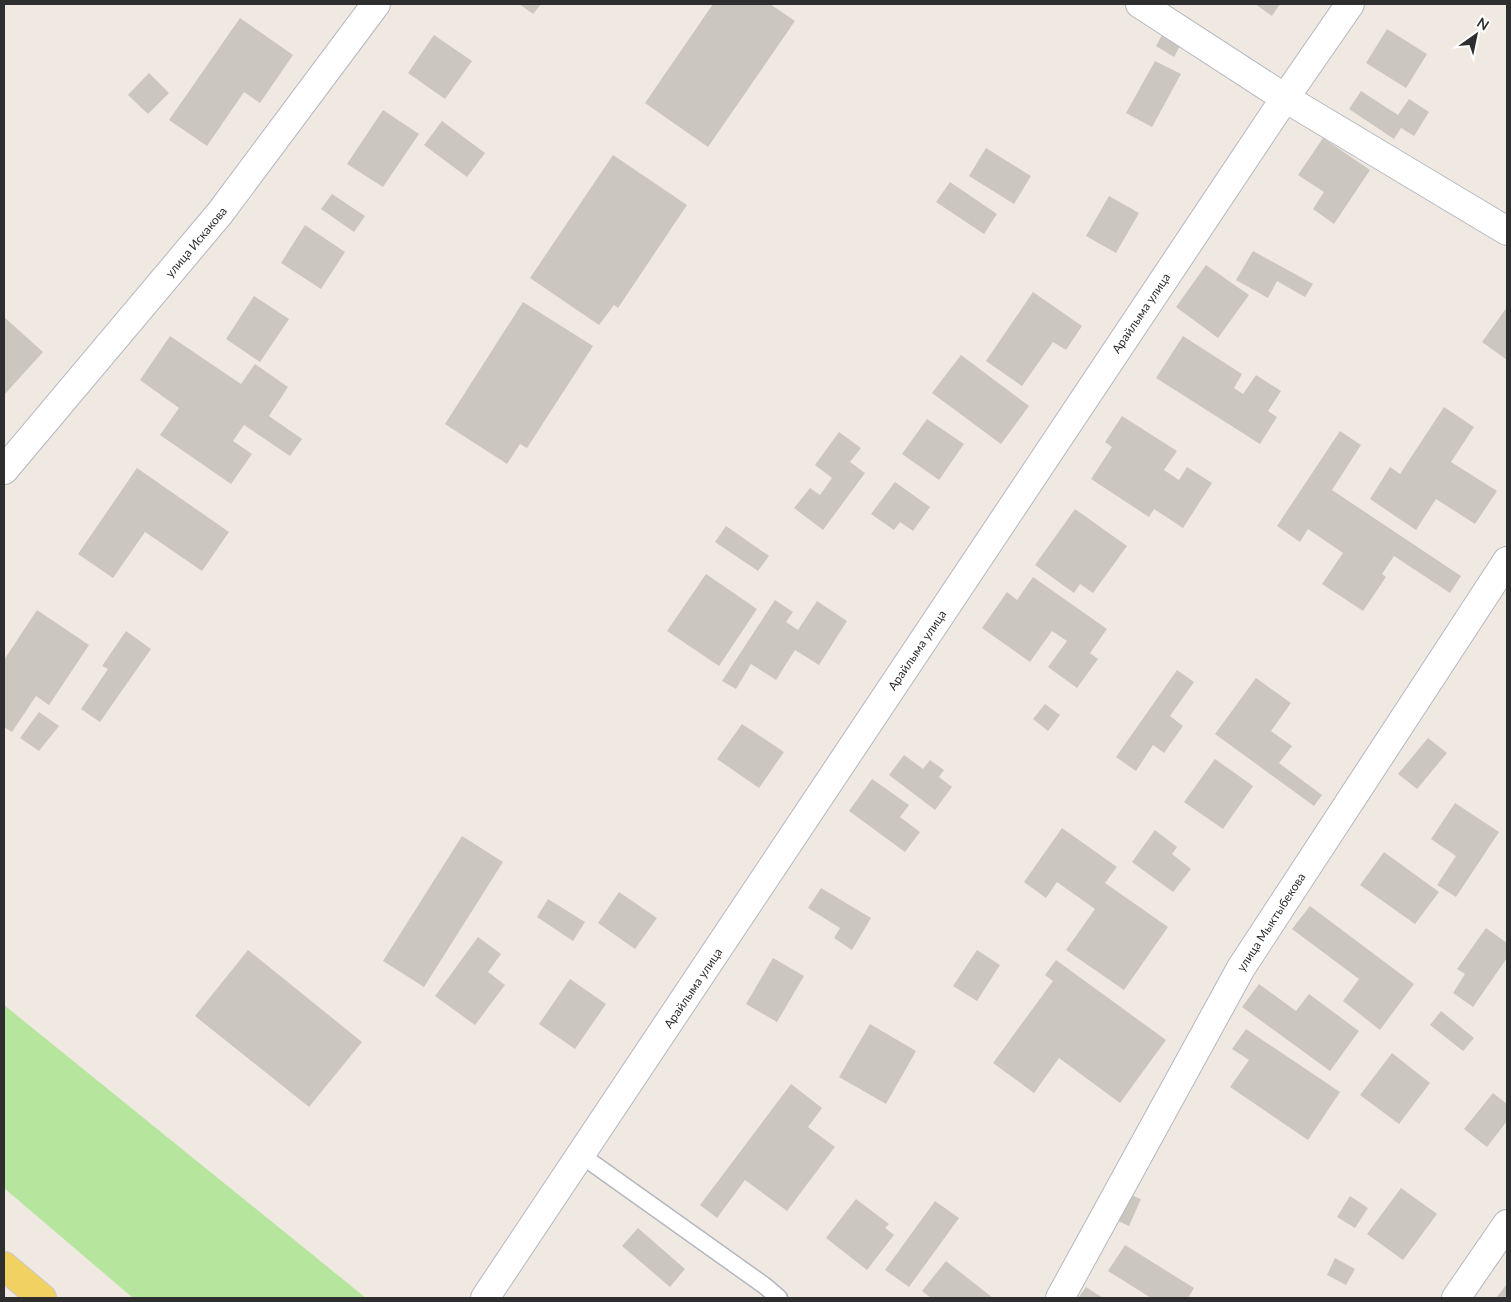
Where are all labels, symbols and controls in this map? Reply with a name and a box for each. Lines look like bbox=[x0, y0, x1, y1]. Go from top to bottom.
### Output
north arrow bbox=[1451, 10, 1501, 60]
text: N bbox=[1474, 14, 1493, 34]
street label: улица Искакова bbox=[162, 204, 230, 280]
street label: Арайлыма улица bbox=[1109, 270, 1173, 356]
street label: Арайлыма улица bbox=[885, 607, 949, 693]
street label: улица Мыктыбекова bbox=[1234, 870, 1309, 974]
street label: Арайлыма улица bbox=[661, 945, 725, 1031]

